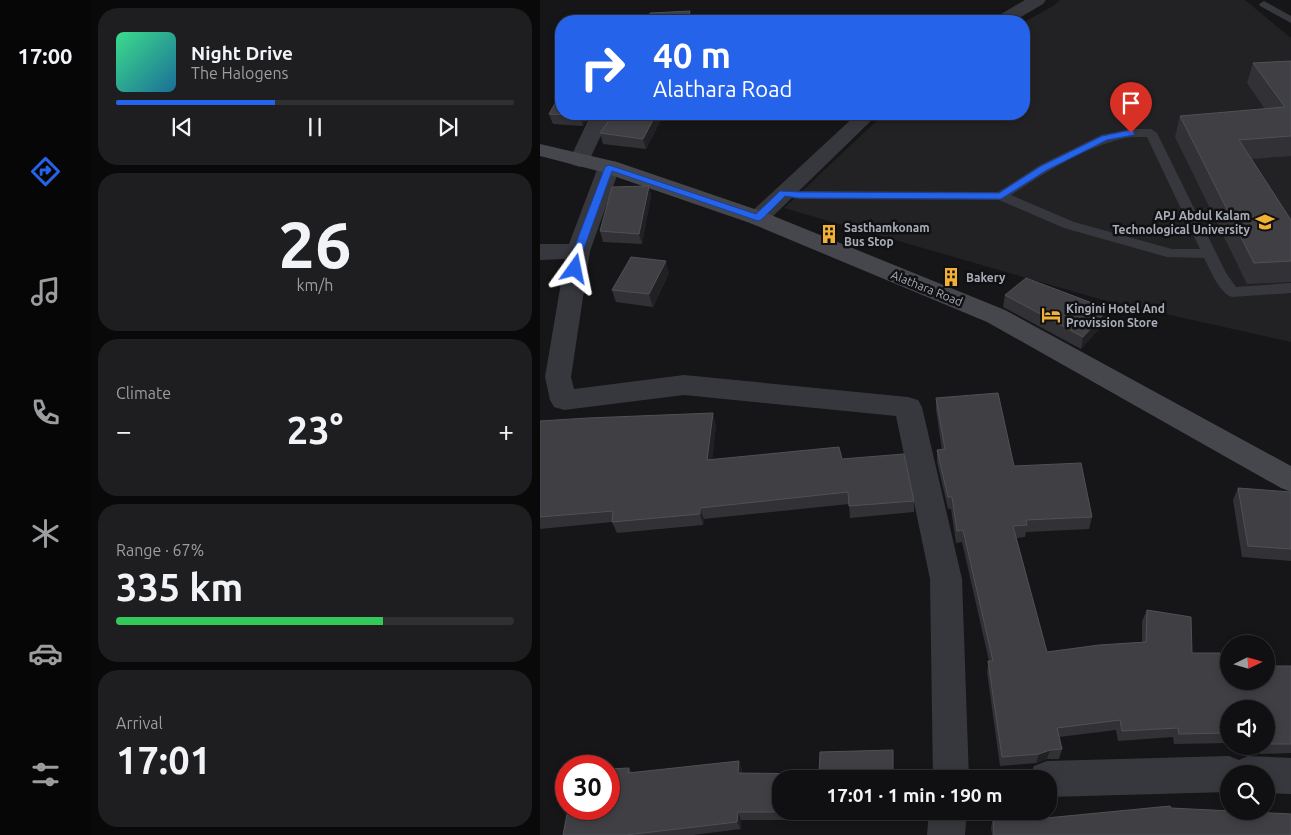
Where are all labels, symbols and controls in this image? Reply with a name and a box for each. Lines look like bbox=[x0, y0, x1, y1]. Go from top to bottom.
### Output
icon: right bbox=[570, 35, 635, 100]
text: 40 m bbox=[653, 35, 731, 75]
text: Night Drive bbox=[191, 42, 293, 64]
text: 17:00 bbox=[17, 43, 73, 68]
text: The Halogens bbox=[191, 64, 289, 82]
text: Alathara Road bbox=[653, 76, 792, 101]
pin bbox=[1110, 82, 1152, 133]
icon: arrive bbox=[1117, 89, 1145, 117]
icon: previous bbox=[168, 113, 196, 141]
icon: pause bbox=[301, 113, 329, 141]
icon: next bbox=[434, 113, 462, 141]
icon: directions bbox=[28, 154, 63, 189]
text: 26 bbox=[278, 207, 352, 280]
place label: APJ Abdul Kalam Technological University bbox=[1112, 209, 1251, 236]
school or university icon: APJ Abdul Kalam Technological University bbox=[1254, 211, 1276, 233]
place label: Sasthamkonam Bus Stop bbox=[844, 221, 930, 248]
building icon: Sasthamkonam Bus Stop bbox=[818, 223, 840, 245]
position arrow bbox=[548, 242, 600, 294]
building icon: Bakery bbox=[940, 266, 962, 288]
street label: Alathara Road bbox=[889, 268, 965, 308]
place label: Bakery bbox=[966, 271, 1006, 284]
icon: music bbox=[28, 274, 63, 309]
text: km/h bbox=[297, 276, 333, 294]
place label: Kingini Hotel And Provission Store bbox=[1066, 302, 1165, 329]
hotel icon: Kingini Hotel And Provission Store bbox=[1040, 304, 1062, 326]
text: Climate bbox=[116, 384, 171, 402]
icon: phone bbox=[28, 395, 63, 430]
text: 23° bbox=[287, 409, 343, 451]
text: − bbox=[116, 415, 132, 446]
text: + bbox=[498, 415, 514, 446]
icon: climate bbox=[28, 516, 63, 551]
text: Range · 67% bbox=[116, 541, 204, 559]
text: 335 km bbox=[116, 566, 243, 608]
north arrow bbox=[1220, 635, 1275, 690]
map controls bbox=[1220, 635, 1275, 820]
icon: car bbox=[28, 636, 63, 671]
button: sound bbox=[1220, 700, 1275, 755]
text: Arrival bbox=[116, 714, 163, 732]
text: 17:01 bbox=[116, 739, 211, 781]
speed limit sign: 30 bbox=[555, 755, 620, 820]
icon: filters bbox=[28, 757, 63, 792]
button: search bbox=[1220, 765, 1275, 820]
text: 17:01 · 1 min · 190 m bbox=[827, 784, 1002, 806]

